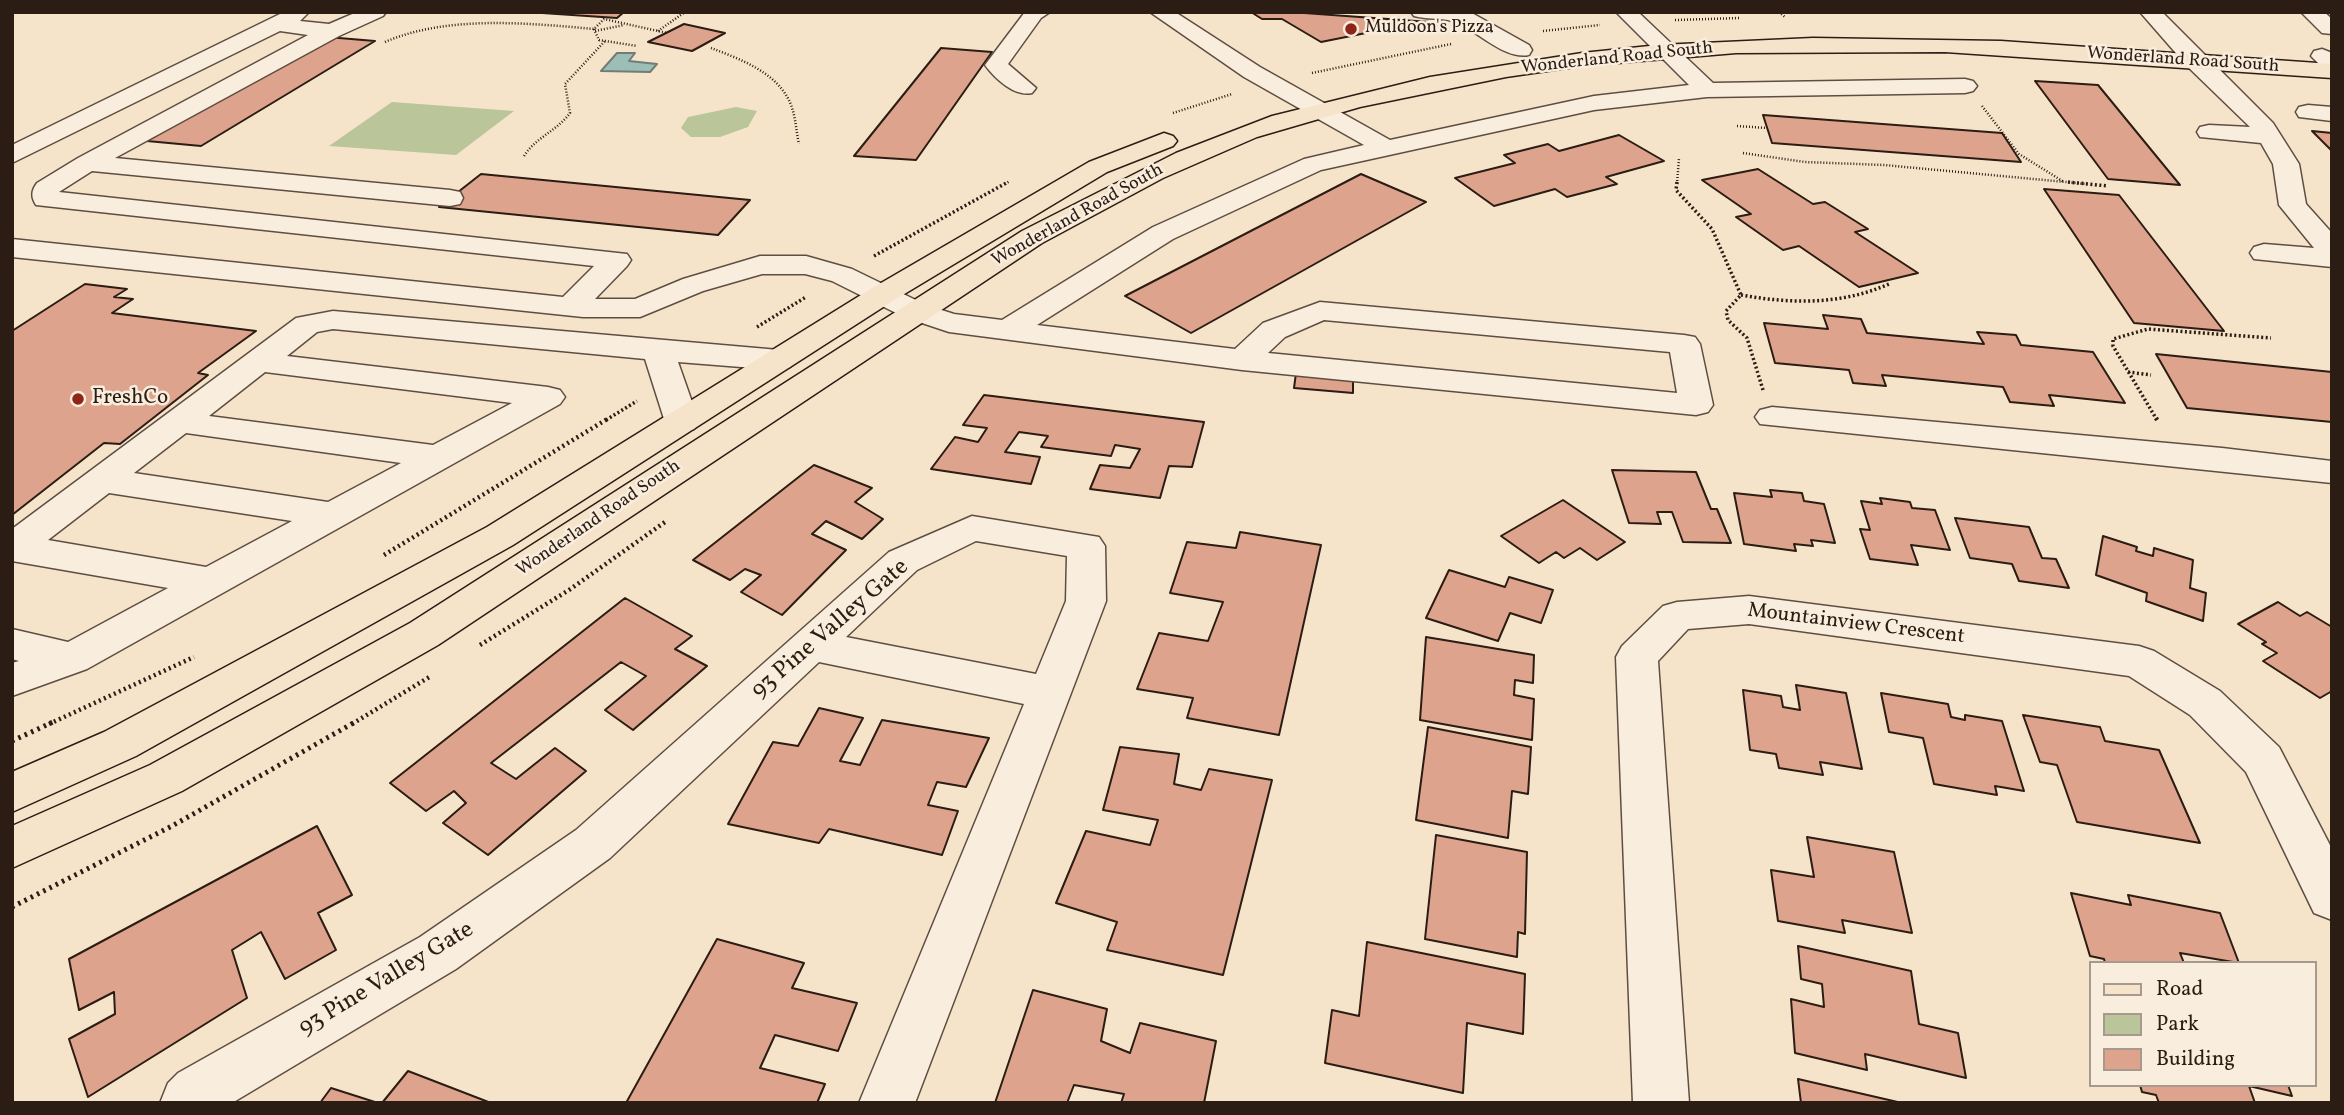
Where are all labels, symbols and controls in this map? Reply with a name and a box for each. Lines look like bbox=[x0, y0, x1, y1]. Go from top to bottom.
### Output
place label: Muldoon's Pizza bbox=[1365, 18, 1494, 40]
marker: Muldoon's Pizza bbox=[1343, 21, 1359, 37]
street label: Wonderland Road South bbox=[1520, 38, 1714, 80]
street label: Wonderland Road South bbox=[2086, 43, 2280, 79]
street label: Wonderland Road South bbox=[988, 160, 1168, 272]
place label: FreshCo bbox=[92, 386, 168, 412]
marker: FreshCo bbox=[70, 391, 86, 407]
street label: Wonderland Road South bbox=[513, 456, 685, 582]
street label: 93 Pine Valley Gate bbox=[746, 554, 916, 706]
street label: Mountainview Crescent bbox=[1746, 599, 1966, 651]
street label: 93 Pine Valley Gate bbox=[294, 916, 480, 1044]
legend bbox=[2088, 961, 2316, 1087]
text: Road bbox=[2156, 975, 2203, 1004]
text: Park bbox=[2156, 1010, 2199, 1039]
text: Building bbox=[2156, 1045, 2235, 1074]

